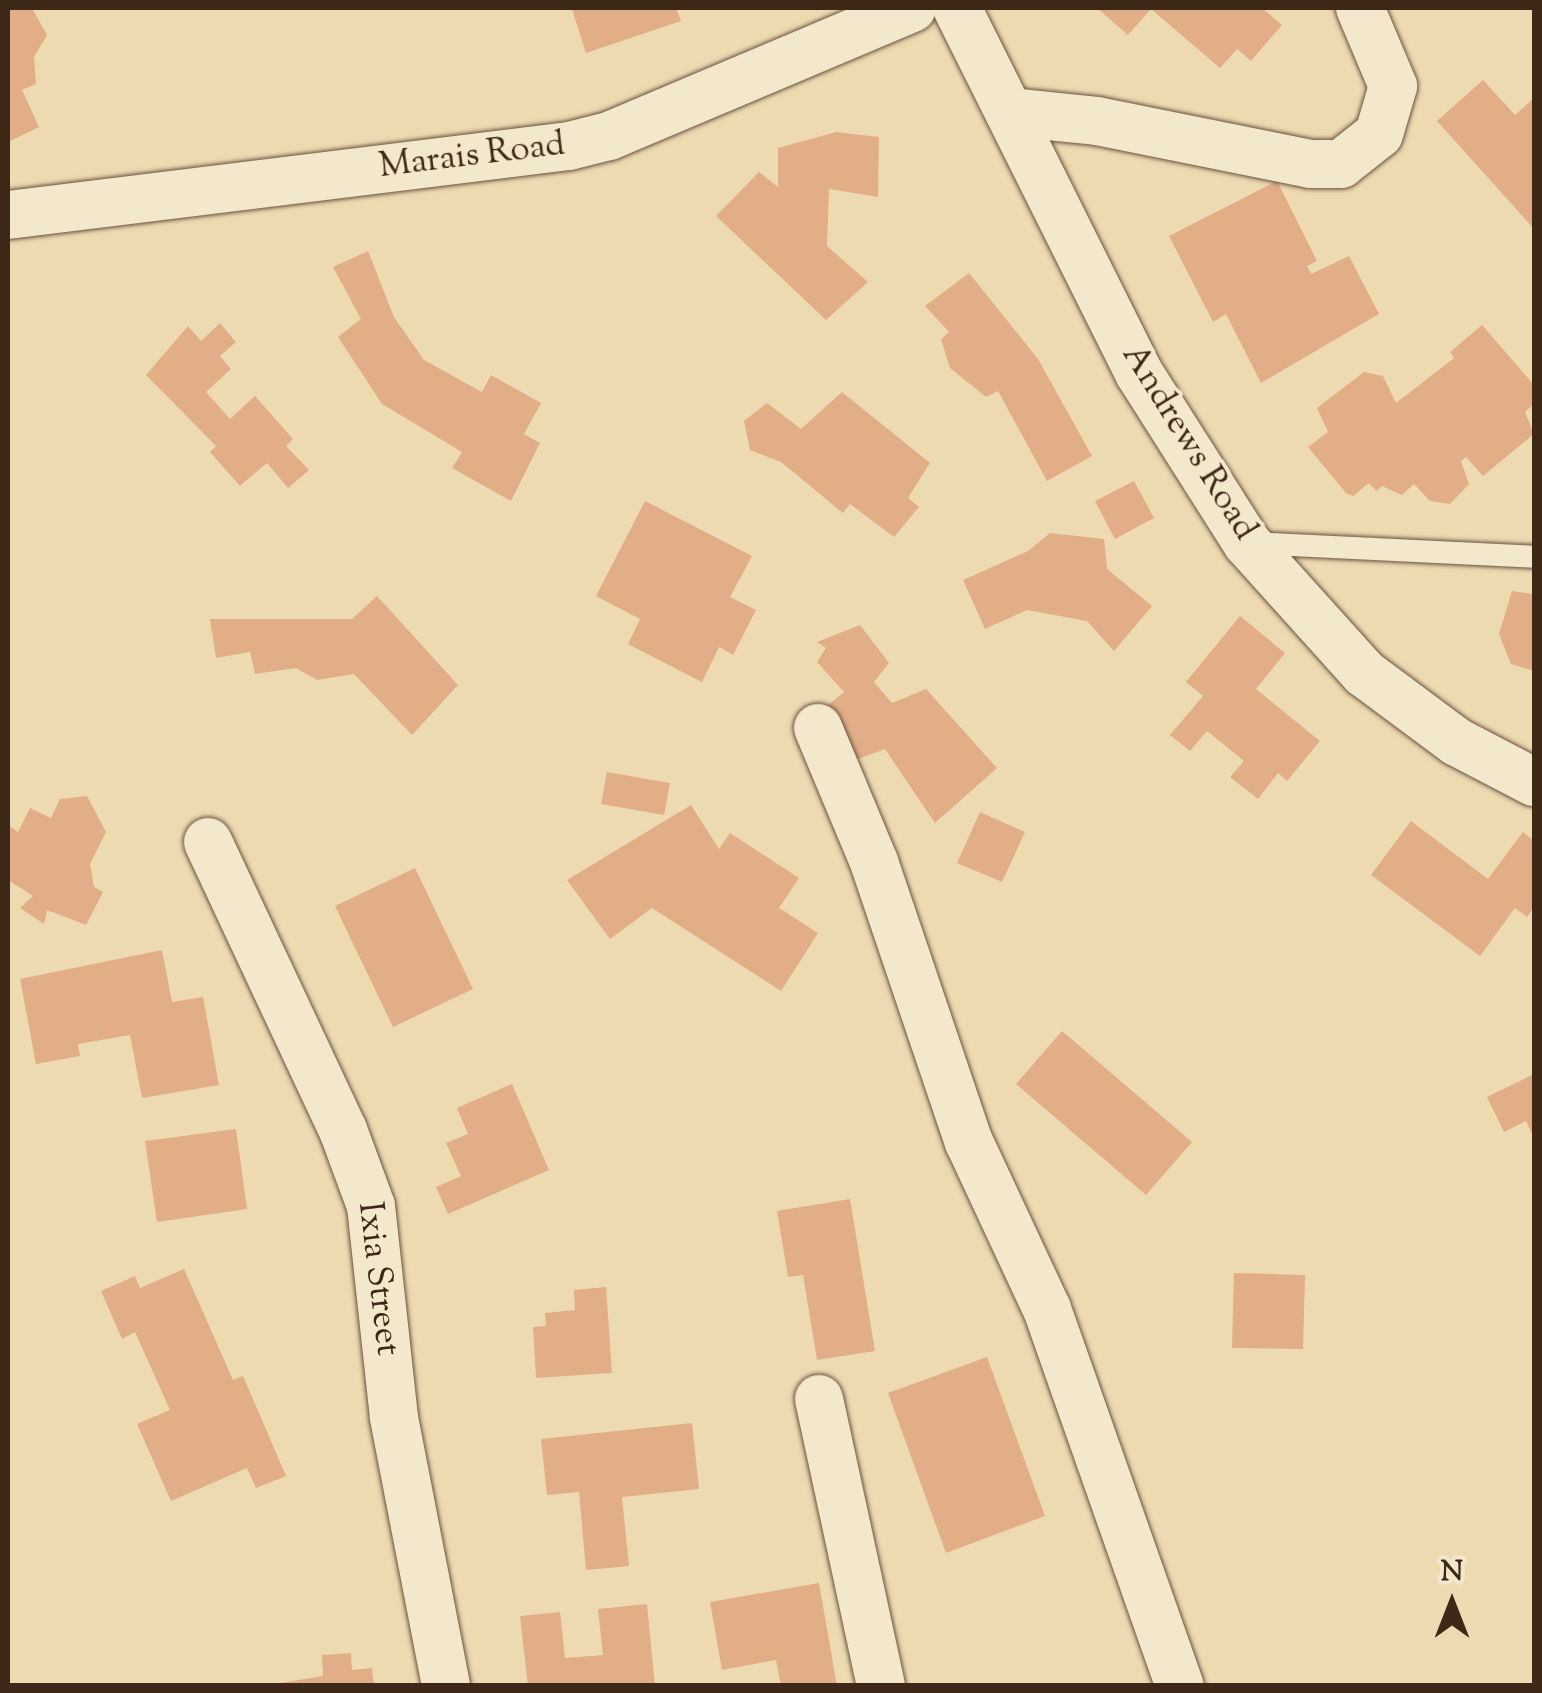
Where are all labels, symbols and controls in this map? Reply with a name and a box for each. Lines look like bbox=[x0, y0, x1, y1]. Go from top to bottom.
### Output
street label: Marais Road bbox=[377, 125, 567, 189]
street label: Andrews Road bbox=[1111, 337, 1265, 549]
street label: Ixia Street bbox=[347, 1200, 407, 1358]
north arrow bbox=[1402, 1553, 1502, 1653]
text: N bbox=[1441, 1553, 1463, 1593]

